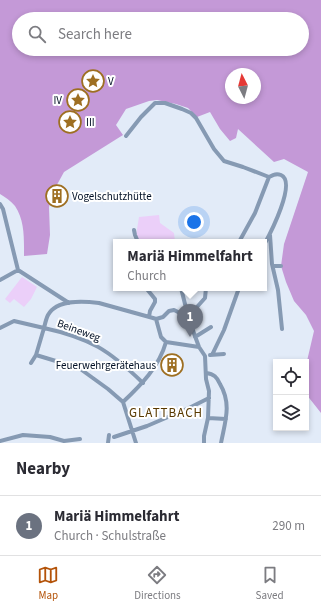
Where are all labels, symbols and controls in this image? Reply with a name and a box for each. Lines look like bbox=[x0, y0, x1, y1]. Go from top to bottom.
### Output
search box bbox=[12, 12, 309, 56]
icon: search bbox=[26, 23, 48, 45]
text: Search here bbox=[58, 24, 132, 45]
place icon: V bbox=[80, 68, 106, 94]
north arrow bbox=[225, 68, 261, 104]
place label: V bbox=[108, 74, 114, 89]
place icon: IV bbox=[65, 87, 91, 113]
place label: IV bbox=[53, 93, 62, 108]
place icon: III bbox=[57, 109, 83, 135]
place label: III bbox=[86, 115, 95, 130]
building icon: Vogelschutzhütte bbox=[44, 183, 70, 209]
place label: Vogelschutzhütte bbox=[72, 189, 152, 204]
your location bbox=[184, 212, 204, 232]
popup bbox=[113, 239, 267, 291]
text: Mariä Himmelfahrt bbox=[127, 246, 253, 267]
text: Church bbox=[127, 267, 166, 285]
pin: 1 bbox=[177, 304, 203, 337]
street label: Beineweg bbox=[55, 316, 103, 345]
building icon: Feuerwehrgerätehaus bbox=[159, 352, 185, 378]
place label: Feuerwehrgerätehaus bbox=[56, 358, 156, 373]
map controls bbox=[273, 359, 309, 431]
button: locate bbox=[273, 359, 309, 395]
button: layers bbox=[273, 395, 309, 431]
district label: GLATTBACH bbox=[129, 404, 203, 422]
text: Nearby bbox=[16, 457, 70, 481]
text: Mariä Himmelfahrt bbox=[54, 506, 179, 527]
text: 1 bbox=[26, 517, 32, 535]
text: 290 m bbox=[272, 517, 305, 535]
text: Church · Schulstraße bbox=[54, 527, 166, 545]
tab: Map bbox=[37, 564, 59, 603]
tab: Directions bbox=[134, 564, 181, 603]
tab: Saved bbox=[256, 564, 284, 603]

